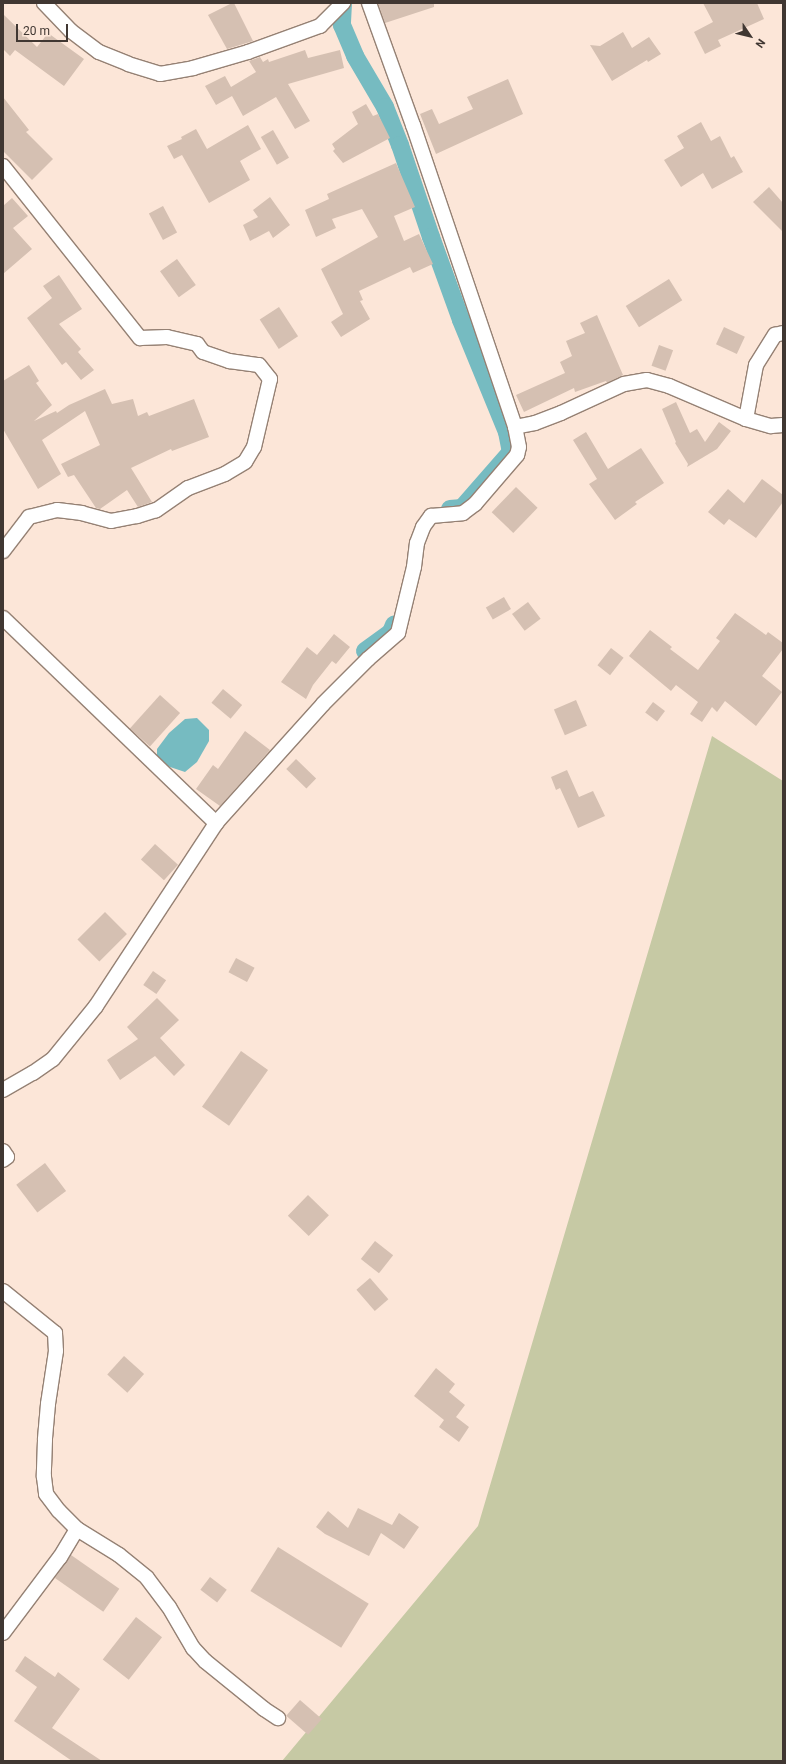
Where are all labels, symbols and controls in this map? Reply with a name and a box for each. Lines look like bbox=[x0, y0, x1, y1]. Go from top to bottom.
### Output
scale bar bbox=[18, 16, 70, 42]
north arrow bbox=[730, 16, 770, 56]
text: 20 m bbox=[23, 24, 50, 38]
text: N bbox=[753, 36, 768, 50]

